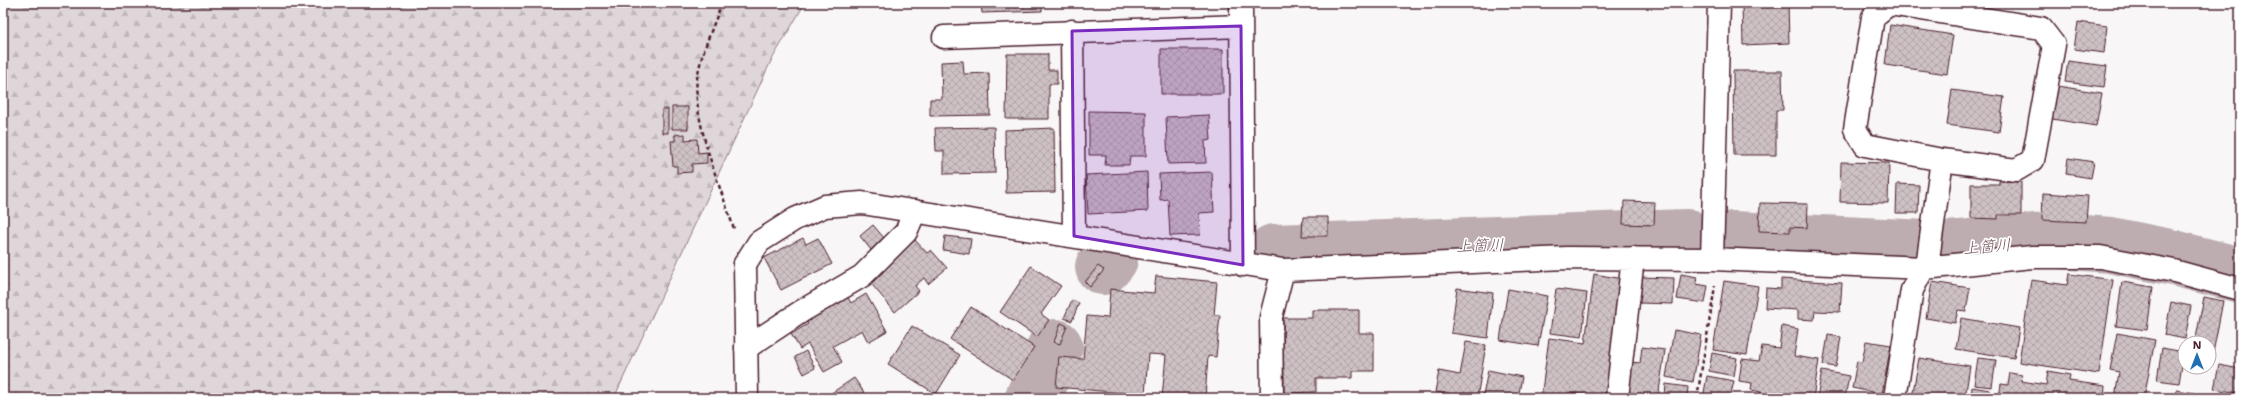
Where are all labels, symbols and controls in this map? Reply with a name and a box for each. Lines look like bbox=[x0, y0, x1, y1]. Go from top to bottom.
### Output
water label: 上箇川 bbox=[1456, 234, 1504, 257]
water label: 上箇川 bbox=[1962, 234, 2012, 259]
north arrow bbox=[2177, 335, 2217, 375]
text: N bbox=[2193, 338, 2202, 353]

